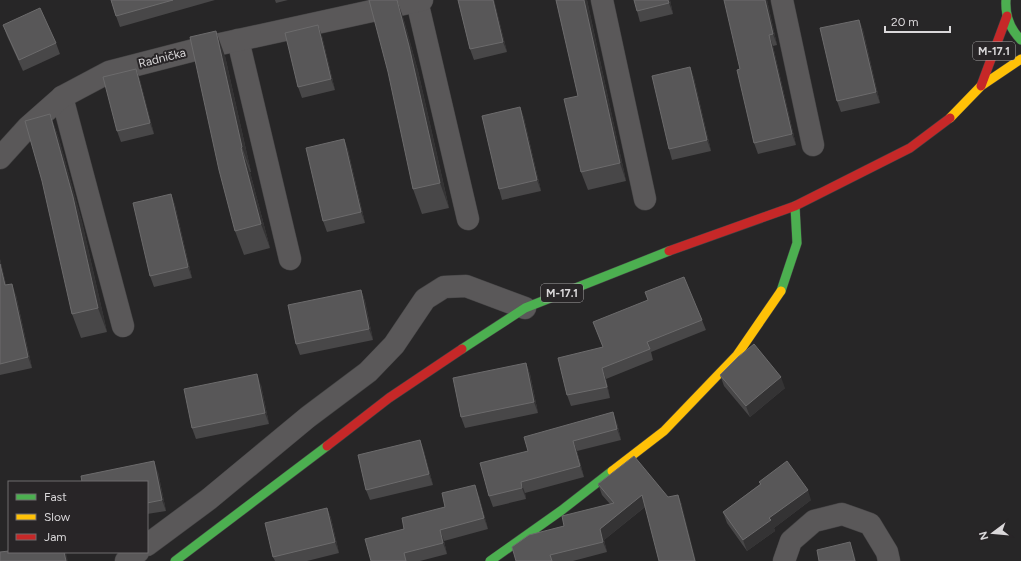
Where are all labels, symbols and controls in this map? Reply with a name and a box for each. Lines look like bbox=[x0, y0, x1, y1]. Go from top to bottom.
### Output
scale bar bbox=[885, 8, 950, 34]
text: 20 m bbox=[891, 15, 919, 29]
road number: M-17.1 bbox=[973, 42, 1015, 60]
street label: Radnička bbox=[137, 45, 187, 71]
road number: M-17.1 bbox=[541, 284, 583, 302]
legend bbox=[8, 481, 148, 553]
text: Fast bbox=[44, 490, 67, 504]
text: Slow bbox=[44, 510, 71, 524]
north arrow bbox=[973, 513, 1013, 553]
text: Jam bbox=[44, 530, 67, 544]
text: N bbox=[976, 530, 991, 542]

